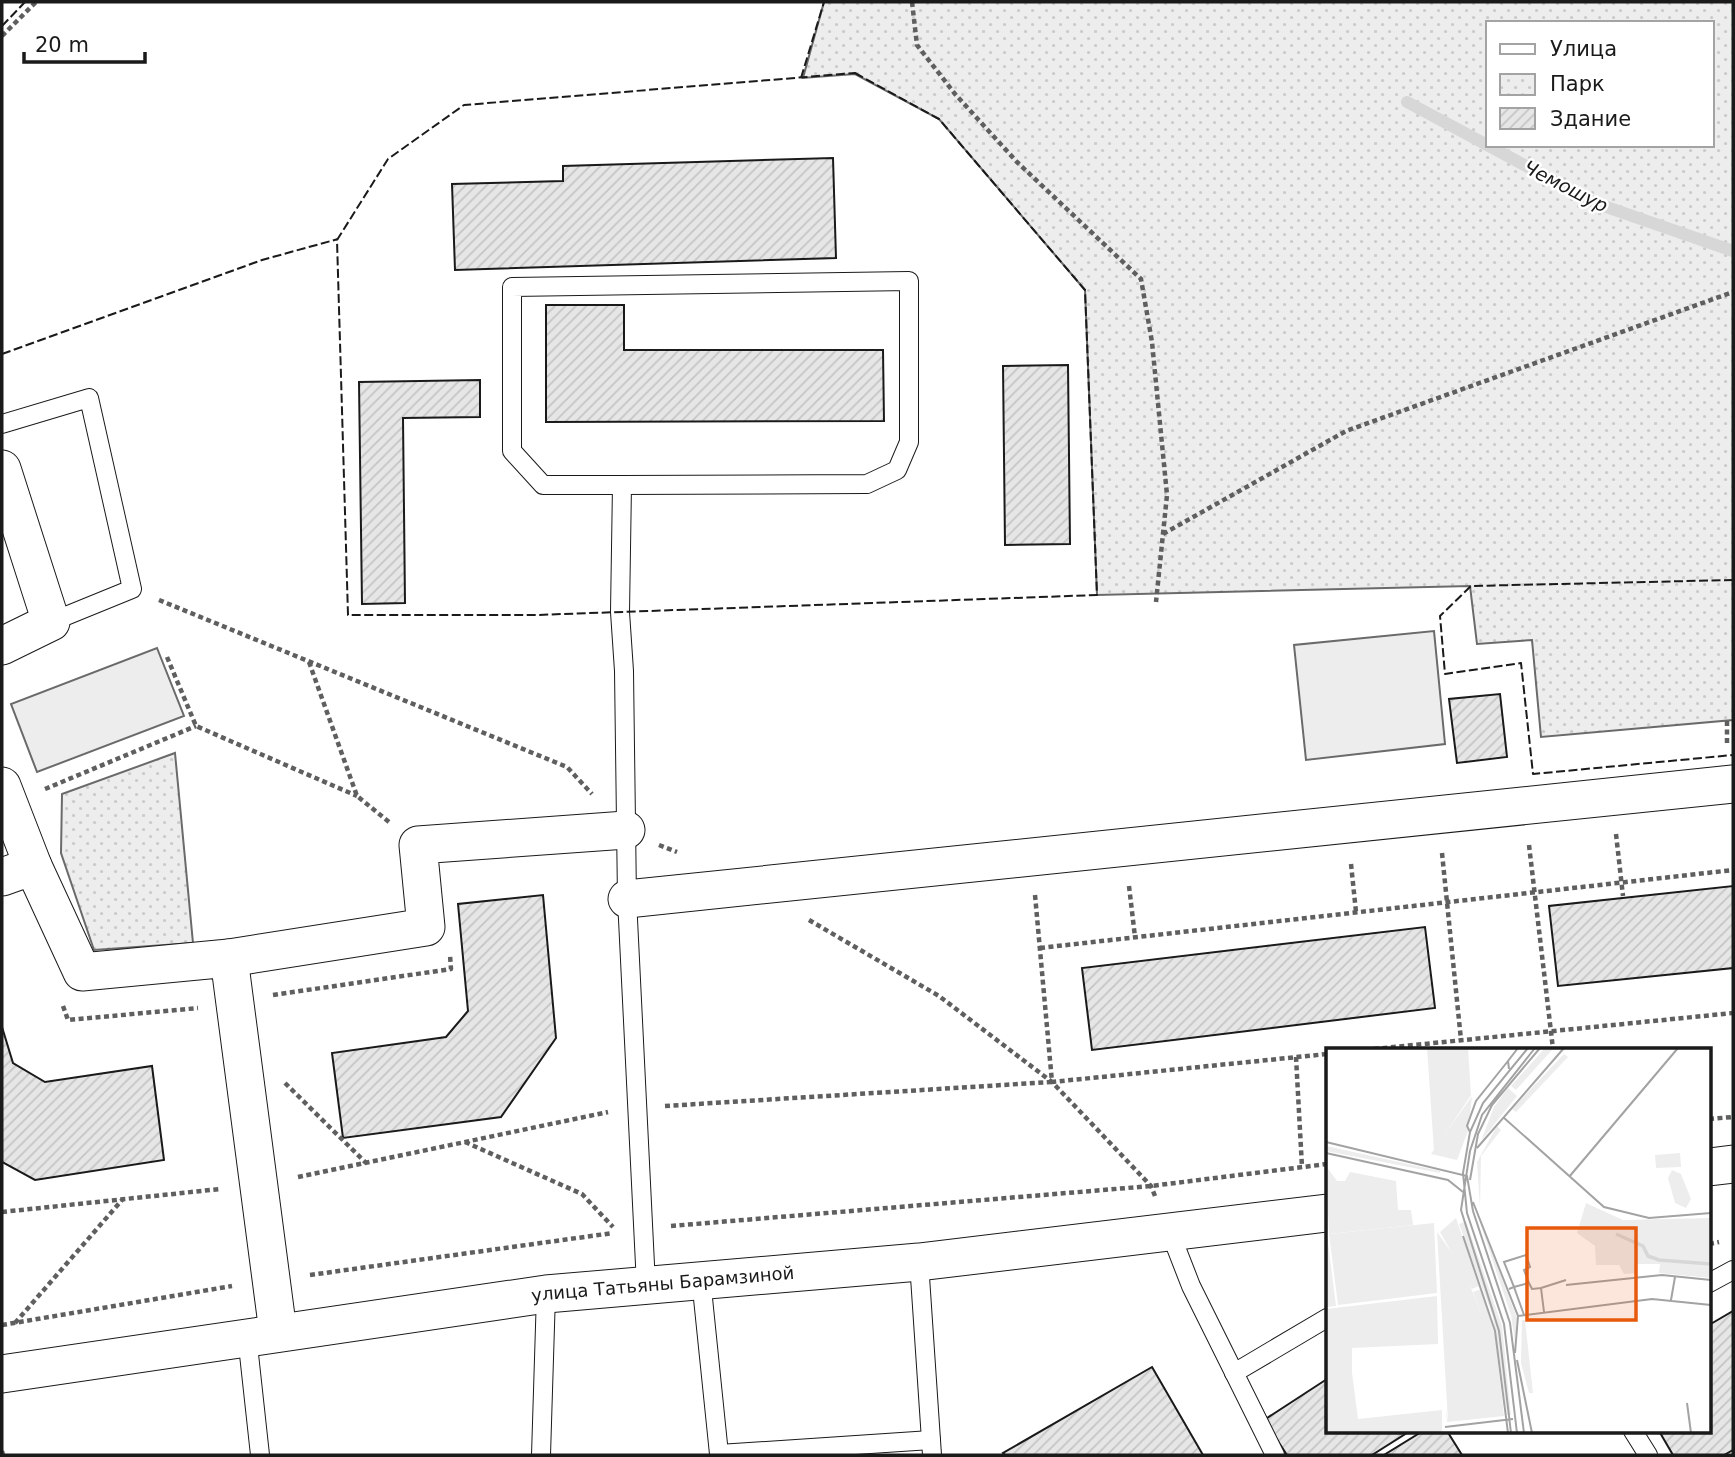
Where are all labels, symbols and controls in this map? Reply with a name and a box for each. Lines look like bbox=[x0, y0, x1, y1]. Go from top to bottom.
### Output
scale bar bbox=[24, 21, 145, 65]
legend bbox=[1486, 21, 1714, 147]
text: 20 m bbox=[35, 33, 89, 57]
text: Улица bbox=[1550, 37, 1617, 61]
text: Парк bbox=[1550, 72, 1605, 96]
text: Здание bbox=[1550, 107, 1631, 131]
water label: Чемошур bbox=[1520, 155, 1612, 217]
inset map bbox=[1326, 1048, 1710, 1432]
street label: улица Татьяны Барамзиной bbox=[530, 1262, 795, 1306]

